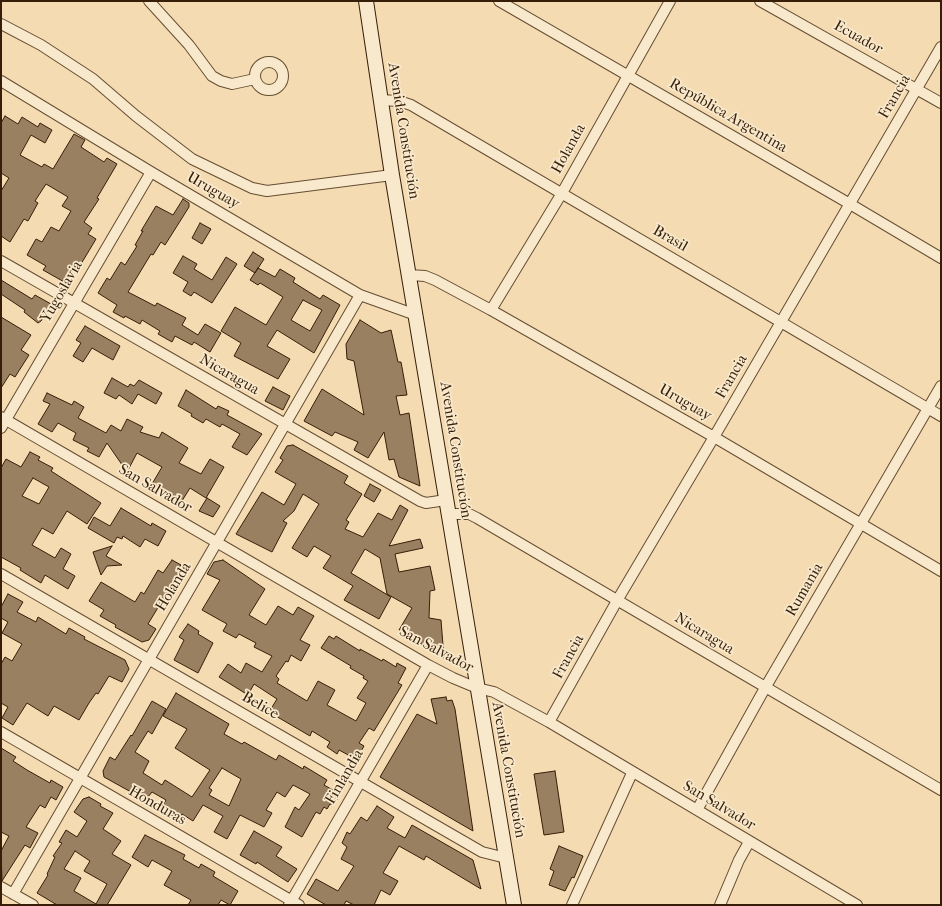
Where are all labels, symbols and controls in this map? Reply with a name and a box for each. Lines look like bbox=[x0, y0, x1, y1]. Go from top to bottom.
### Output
street label: Ecuador bbox=[830, 17, 886, 59]
street label: Avenida Constitución bbox=[383, 62, 423, 200]
street label: Francia bbox=[875, 72, 915, 122]
street label: República Argentina bbox=[666, 75, 790, 157]
street label: Holanda bbox=[548, 121, 590, 177]
street label: Uruguay bbox=[183, 169, 243, 213]
street label: Brasil bbox=[649, 222, 691, 256]
street label: Yugoslavia bbox=[37, 258, 87, 326]
street label: Nicaragua bbox=[196, 351, 262, 399]
street label: Francia bbox=[712, 352, 752, 402]
street label: Avenida Constitución bbox=[435, 381, 475, 519]
street label: Uruguay bbox=[655, 381, 715, 425]
street label: San Salvador bbox=[115, 461, 195, 517]
street label: Holanda bbox=[152, 559, 196, 615]
street label: Rumania bbox=[783, 560, 827, 620]
street label: Nicaragua bbox=[671, 609, 737, 659]
street label: San Salvador bbox=[396, 623, 476, 677]
street label: Francia bbox=[549, 632, 589, 682]
street label: Belice bbox=[238, 688, 282, 724]
street label: Avenida Constitución bbox=[487, 701, 529, 839]
street label: Finlandia bbox=[322, 746, 368, 808]
street label: San Salvador bbox=[679, 777, 759, 835]
street label: Honduras bbox=[125, 782, 189, 830]

